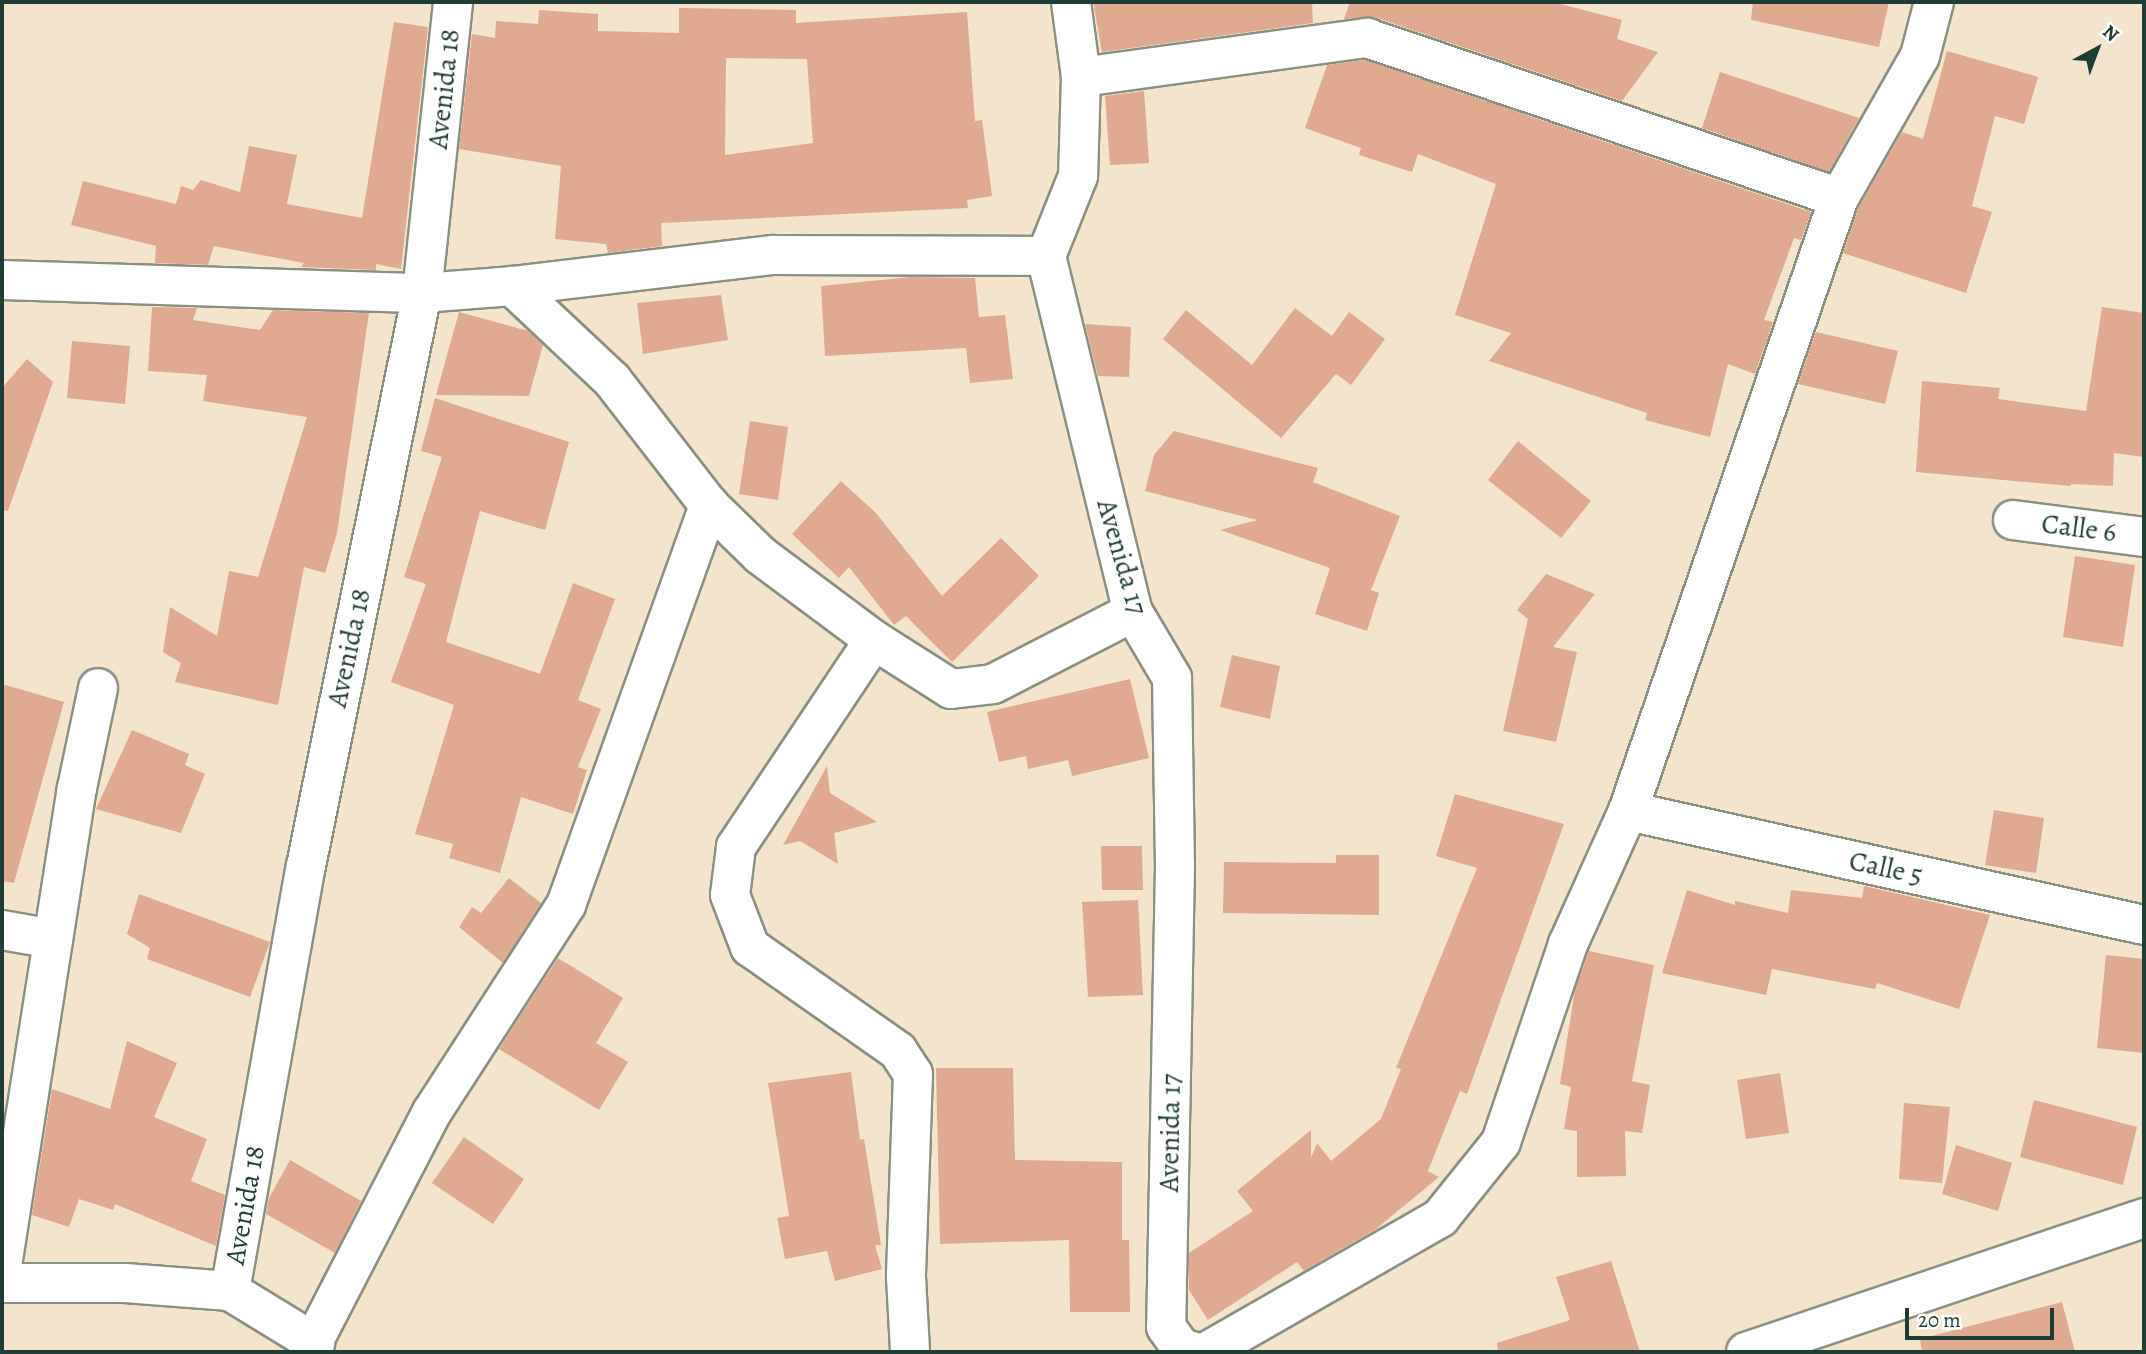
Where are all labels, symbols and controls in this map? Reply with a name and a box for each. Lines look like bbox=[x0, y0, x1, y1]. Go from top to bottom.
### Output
north arrow bbox=[2062, 14, 2132, 84]
text: N bbox=[2097, 19, 2125, 48]
street label: Avenida 18 bbox=[421, 27, 467, 151]
street label: Avenida 17 bbox=[1090, 495, 1154, 619]
street label: Calle 6 bbox=[2040, 507, 2118, 549]
street label: Avenida 18 bbox=[320, 586, 378, 710]
street label: Calle 5 bbox=[1846, 844, 1926, 892]
street label: Avenida 17 bbox=[1152, 1073, 1188, 1193]
street label: Avenida 18 bbox=[218, 1143, 272, 1267]
scale bar bbox=[1908, 1294, 2057, 1338]
text: 20 m bbox=[1918, 1306, 1961, 1334]

